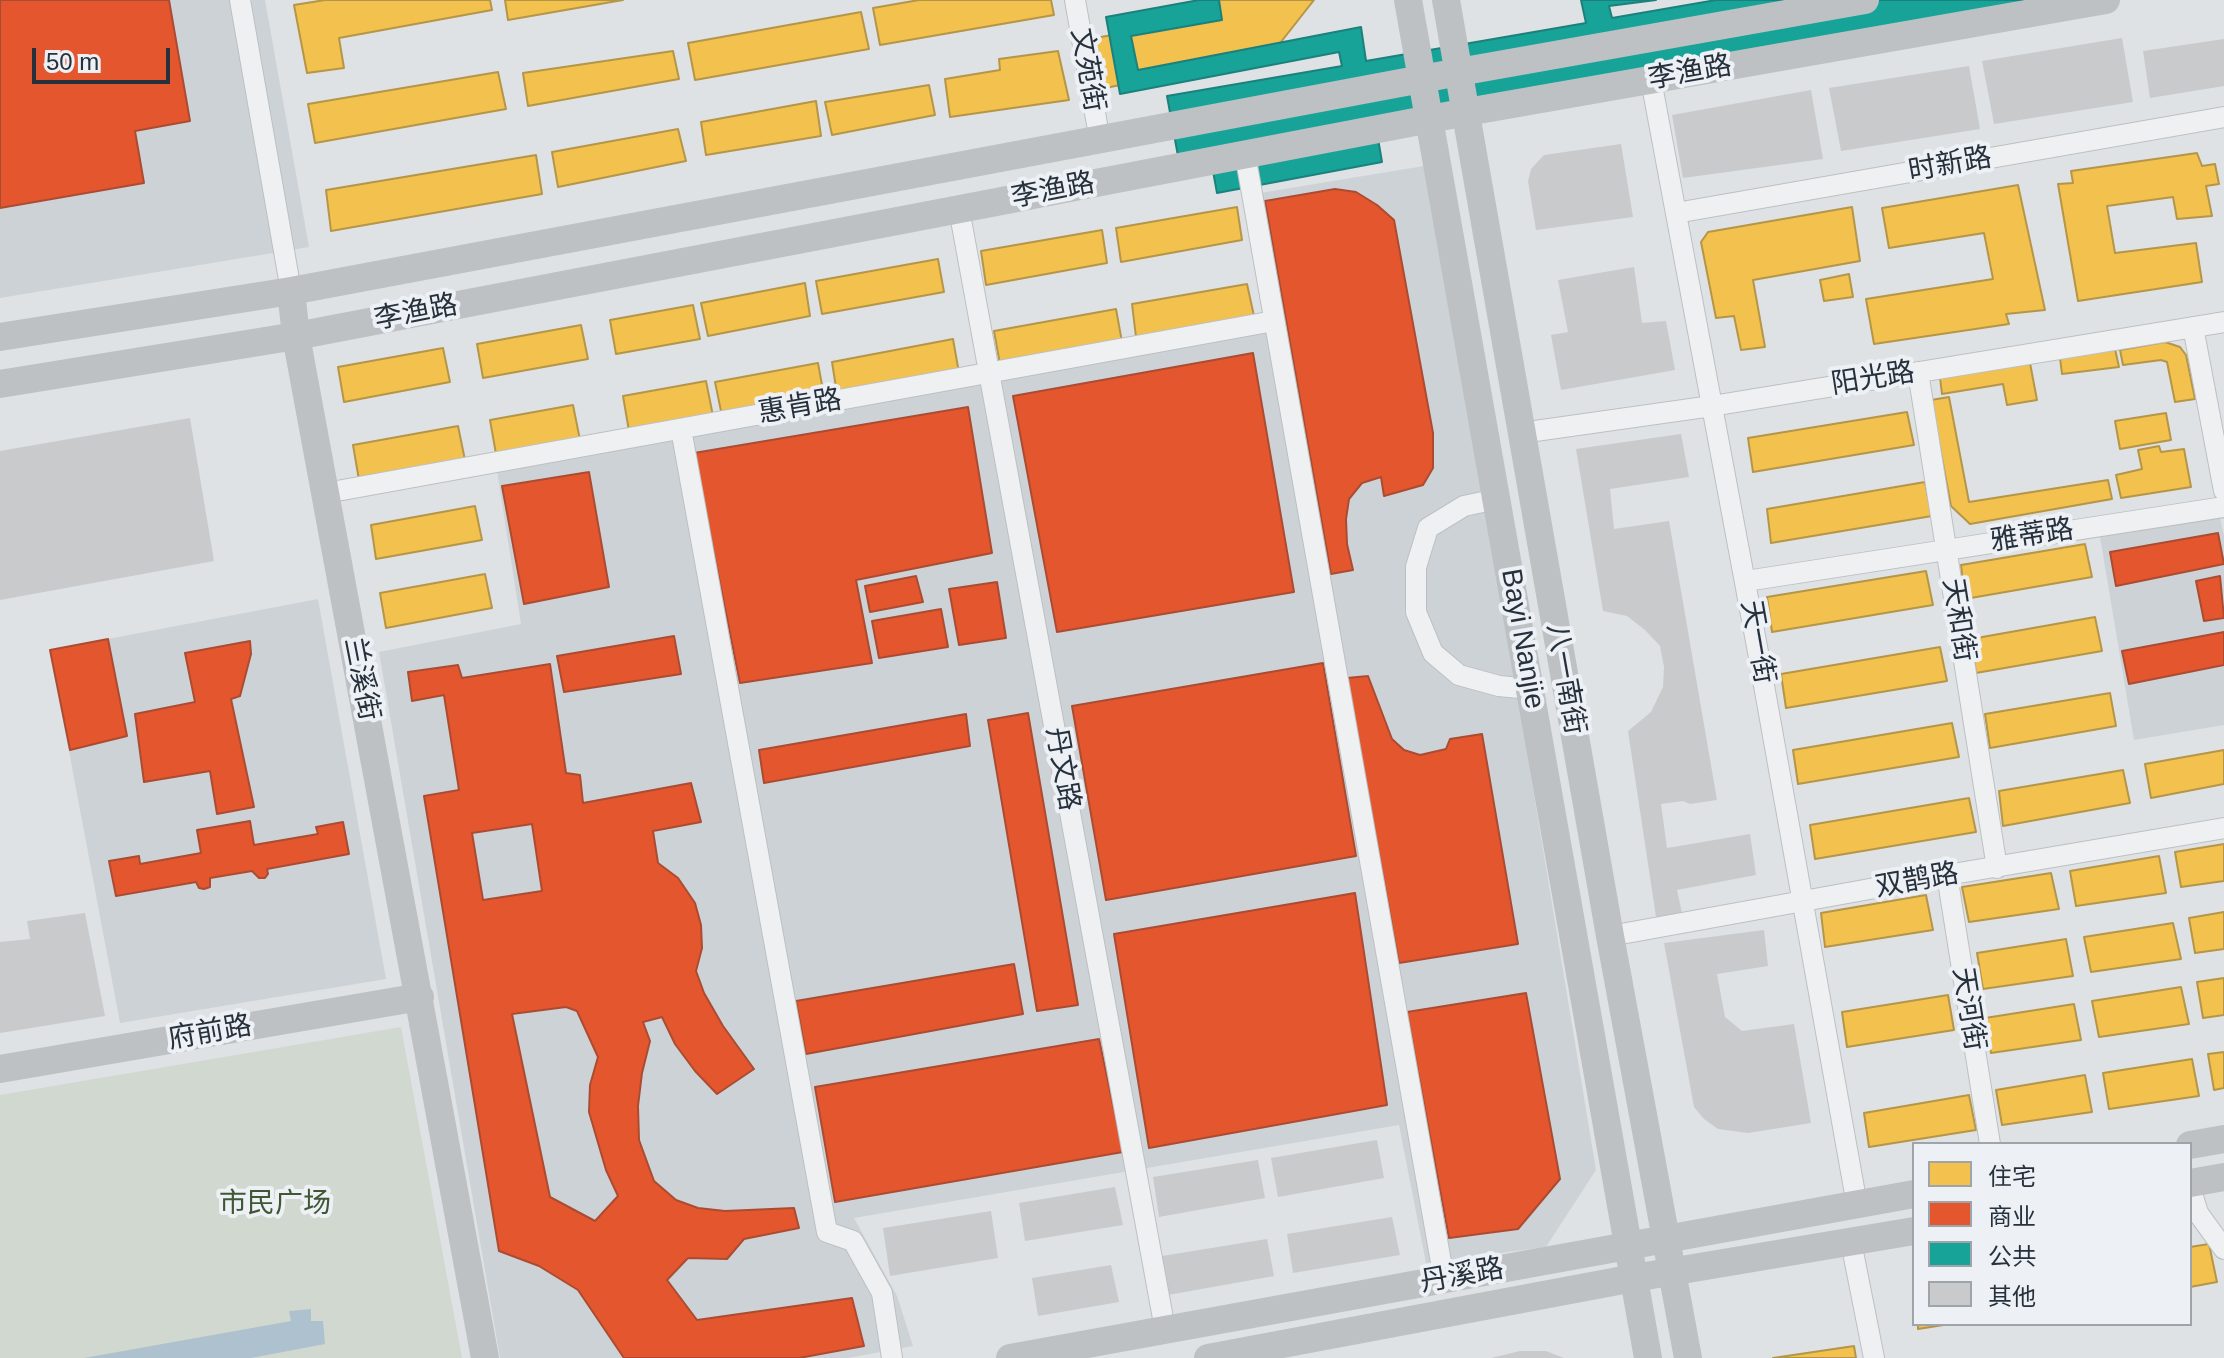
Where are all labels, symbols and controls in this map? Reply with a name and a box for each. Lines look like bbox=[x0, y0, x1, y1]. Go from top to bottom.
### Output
street label: 文苑街 bbox=[1063, 26, 1111, 114]
scale bar bbox=[36, 32, 174, 82]
text: 50 m bbox=[46, 48, 99, 75]
street label: 李渔路 bbox=[1646, 49, 1734, 97]
street label: 时新路 bbox=[1906, 141, 1994, 189]
street label: 李渔路 bbox=[1009, 166, 1097, 216]
street label: 李渔路 bbox=[372, 288, 460, 338]
street label: 阳光路 bbox=[1829, 356, 1917, 402]
street label: 惠肯路 bbox=[756, 383, 844, 431]
street label: 雅蒂路 bbox=[1988, 513, 2076, 559]
street label: Bayi Nanjie bbox=[1493, 566, 1551, 712]
street label: 天和街 bbox=[1935, 576, 1981, 664]
street label: 天一街 bbox=[1733, 598, 1781, 686]
street label: 八一南街 bbox=[1539, 621, 1591, 737]
street label: 兰溪街 bbox=[336, 635, 386, 723]
street label: 丹文路 bbox=[1038, 725, 1086, 813]
street label: 双鹊路 bbox=[1873, 857, 1961, 905]
street label: 天河街 bbox=[1945, 965, 1991, 1053]
street label: 府前路 bbox=[166, 1009, 254, 1057]
legend bbox=[1912, 1142, 2192, 1326]
text: 住宅 bbox=[1988, 1163, 2036, 1190]
park label: 市民广场 bbox=[219, 1187, 331, 1221]
text: 商业 bbox=[1988, 1203, 2036, 1230]
text: 公共 bbox=[1988, 1243, 2036, 1270]
street label: 丹溪路 bbox=[1418, 1252, 1506, 1300]
text: 其他 bbox=[1988, 1283, 2036, 1310]

